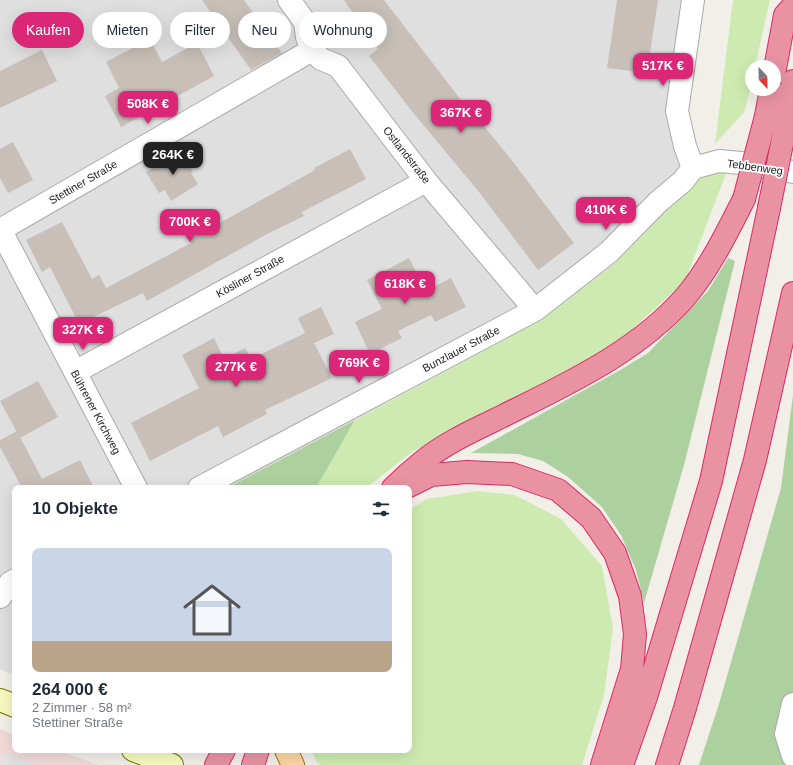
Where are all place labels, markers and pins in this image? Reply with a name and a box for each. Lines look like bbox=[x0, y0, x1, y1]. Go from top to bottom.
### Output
pin: 517K € bbox=[630, 53, 696, 87]
pin: 508K € bbox=[115, 91, 181, 125]
pin: 367K € bbox=[428, 100, 494, 134]
pin: 264K € bbox=[140, 142, 206, 176]
pin: 410K € bbox=[573, 197, 639, 231]
pin: 700K € bbox=[157, 209, 223, 243]
pin: 618K € bbox=[372, 271, 438, 305]
pin: 327K € bbox=[50, 317, 116, 351]
pin: 769K € bbox=[326, 350, 392, 384]
pin: 277K € bbox=[203, 354, 269, 388]

